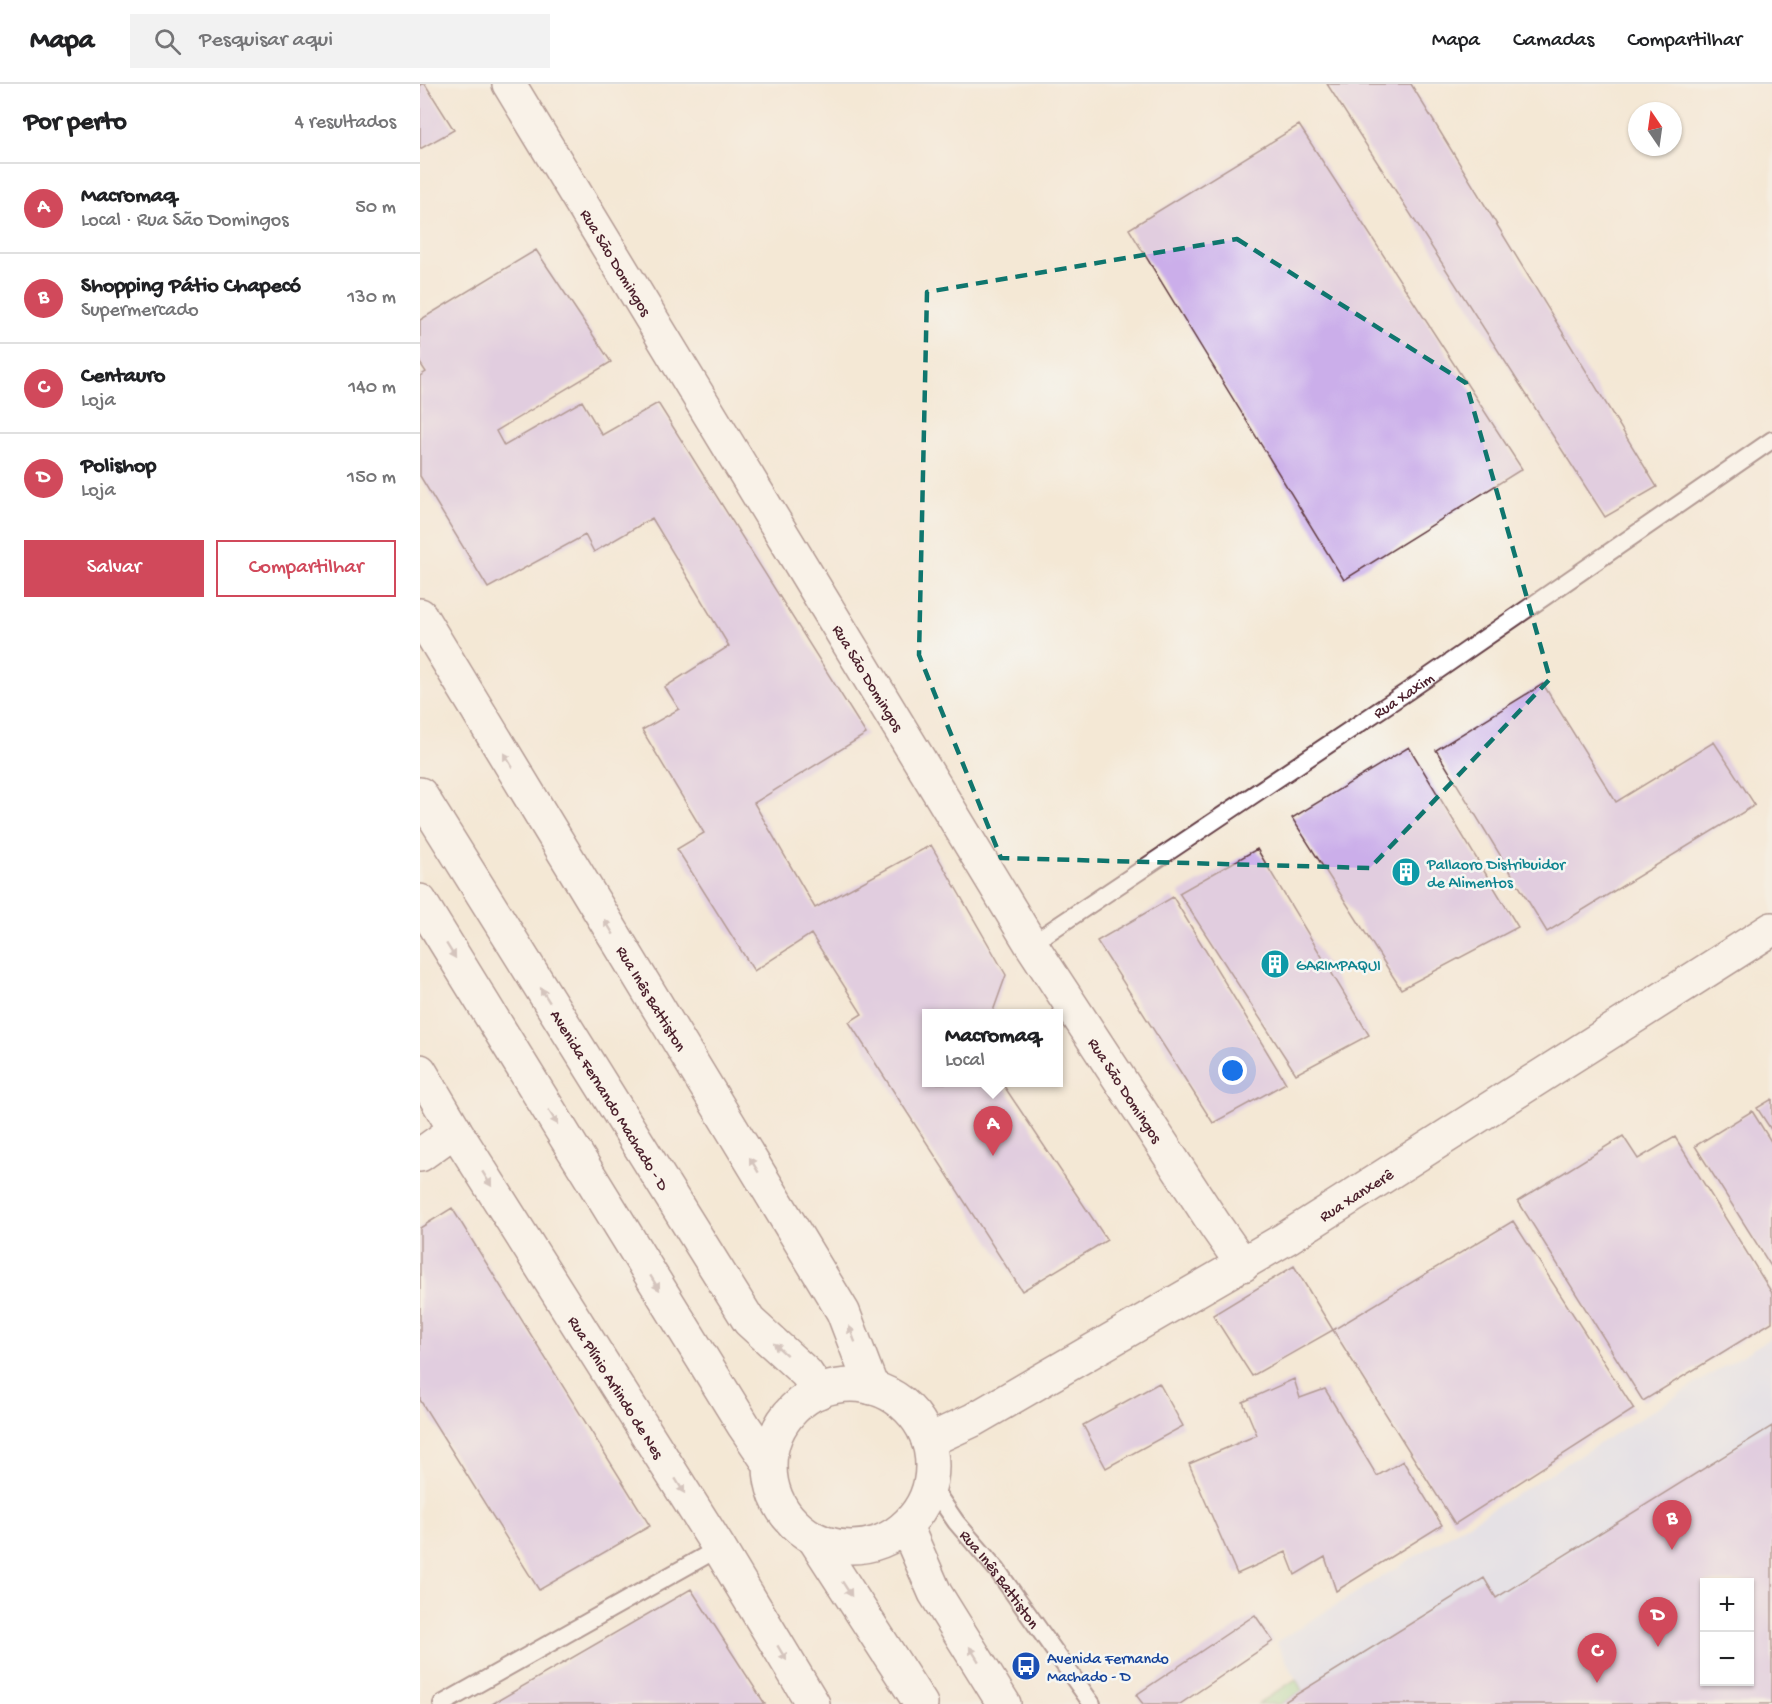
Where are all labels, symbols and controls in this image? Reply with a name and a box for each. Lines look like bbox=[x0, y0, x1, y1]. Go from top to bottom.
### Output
search box bbox=[130, 14, 550, 68]
text: Mapa bbox=[30, 25, 94, 58]
icon: search bbox=[151, 25, 184, 58]
text: Pesquisar aqui bbox=[199, 28, 333, 54]
text: Mapa bbox=[1432, 29, 1480, 54]
text: Camadas bbox=[1513, 29, 1594, 54]
text: Compartilhar bbox=[1627, 29, 1742, 54]
north arrow bbox=[1628, 102, 1682, 156]
text: Por perto bbox=[24, 108, 127, 139]
text: 4 resultados bbox=[295, 112, 396, 135]
text: Macromaq bbox=[81, 184, 176, 210]
text: A bbox=[38, 197, 49, 220]
text: 50 m bbox=[355, 197, 396, 220]
street label: Rua São Domingos bbox=[574, 207, 654, 321]
text: Local · Rua São Domingos bbox=[81, 210, 289, 233]
text: Shopping Pátio Chapecó bbox=[81, 274, 301, 300]
text: B bbox=[38, 287, 49, 310]
text: 130 m bbox=[347, 287, 396, 310]
text: Supermercado bbox=[81, 300, 199, 323]
text: Centauro bbox=[81, 364, 165, 390]
text: C bbox=[38, 377, 49, 400]
text: 140 m bbox=[348, 377, 396, 400]
text: Loja bbox=[81, 390, 116, 413]
text: Polishop bbox=[81, 454, 156, 480]
text: D bbox=[37, 467, 50, 490]
text: 150 m bbox=[347, 467, 396, 490]
text: Loja bbox=[81, 480, 116, 503]
button: Salvar bbox=[24, 540, 204, 597]
button: Compartilhar bbox=[216, 540, 396, 597]
street label: Rua São Domingos bbox=[826, 622, 906, 737]
street label: Rua Xaxim bbox=[1371, 669, 1439, 724]
one-way arrow bbox=[503, 752, 514, 768]
building icon: Pallaoro Distribuidor de Alimentos bbox=[1390, 856, 1422, 888]
place label: Pallaoro Distribuidor de Alimentos bbox=[1426, 857, 1566, 894]
one-way arrow bbox=[604, 919, 615, 935]
one-way arrow bbox=[445, 943, 456, 959]
street label: Rua Inês Battiston bbox=[610, 944, 689, 1056]
building icon: GARIMPAQUI bbox=[1259, 948, 1291, 980]
place label: GARIMPAQUI bbox=[1296, 958, 1381, 977]
one-way arrow bbox=[540, 987, 551, 1003]
street label: Avenida Fernando Machado - D bbox=[544, 1007, 671, 1196]
popup bbox=[922, 1009, 1063, 1087]
text: Macromaq bbox=[945, 1024, 1040, 1050]
street label: Rua São Domingos bbox=[1082, 1035, 1165, 1148]
text: Local bbox=[945, 1050, 985, 1073]
your location bbox=[1218, 1056, 1247, 1085]
pin: A bbox=[974, 1106, 1012, 1156]
one-way arrow bbox=[548, 1109, 559, 1125]
one-way arrow bbox=[749, 1157, 760, 1173]
street label: Rua Xanxerê bbox=[1317, 1166, 1399, 1228]
one-way arrow bbox=[481, 1171, 492, 1188]
one-way arrow bbox=[650, 1275, 661, 1291]
street label: Rua Plínio Arlindo de Nes bbox=[562, 1314, 667, 1464]
one-way arrow bbox=[846, 1324, 856, 1342]
one-way arrow bbox=[772, 1342, 787, 1356]
one-way arrow bbox=[675, 1478, 686, 1495]
pin: B bbox=[1652, 1500, 1692, 1550]
street label: Rua Inês Battiston bbox=[954, 1527, 1042, 1634]
map controls bbox=[1700, 1578, 1754, 1686]
button: + bbox=[1700, 1578, 1754, 1632]
one-way arrow bbox=[841, 1581, 852, 1597]
pin: D bbox=[1638, 1598, 1678, 1647]
button: − bbox=[1700, 1632, 1754, 1686]
pin: C bbox=[1578, 1634, 1616, 1683]
one-way arrow bbox=[777, 1645, 788, 1661]
one-way arrow bbox=[968, 1646, 979, 1662]
bus stop icon: Avenida Fernando Machado - D bbox=[1010, 1650, 1042, 1682]
place label: Avenida Fernando Machado - D bbox=[1047, 1651, 1169, 1688]

